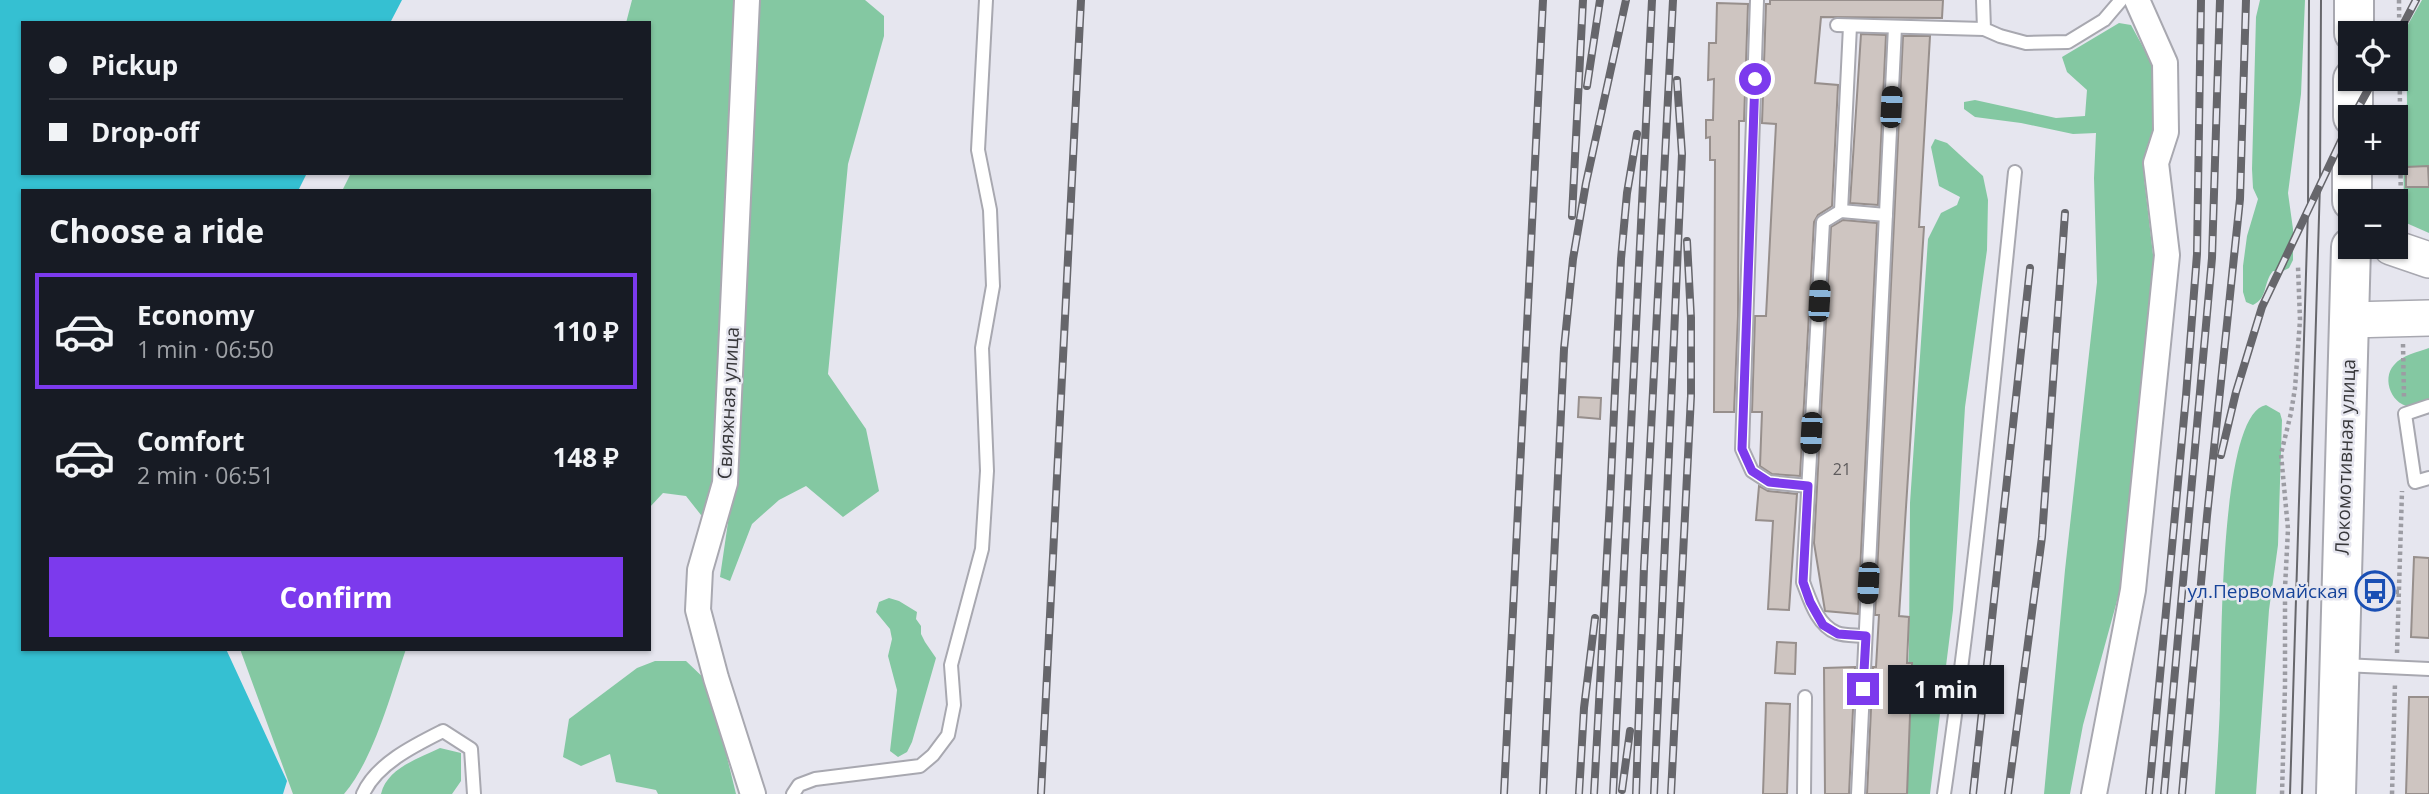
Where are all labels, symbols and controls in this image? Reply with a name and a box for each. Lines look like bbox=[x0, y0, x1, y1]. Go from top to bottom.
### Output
map controls bbox=[2338, 21, 2408, 259]
button: locate bbox=[2338, 21, 2408, 91]
text: Pickup bbox=[91, 47, 178, 83]
route start bbox=[1739, 63, 1771, 95]
car bbox=[1880, 85, 1903, 129]
button: + bbox=[2338, 105, 2408, 175]
text: Drop-off bbox=[91, 114, 199, 150]
button: − bbox=[2338, 189, 2408, 259]
text: Choose a ride bbox=[49, 209, 264, 252]
car bbox=[1808, 279, 1831, 323]
text: Economy bbox=[137, 297, 255, 333]
icon: car bbox=[53, 300, 116, 363]
text: 110 ₽ bbox=[553, 313, 619, 349]
street label: Свияжная улица bbox=[711, 326, 745, 480]
text: 1 min · 06:50 bbox=[137, 333, 274, 365]
street label: Локомотивная улица bbox=[2329, 358, 2361, 556]
car bbox=[1800, 411, 1823, 455]
text: Comfort bbox=[137, 423, 244, 459]
icon: car bbox=[53, 426, 116, 489]
text: 148 ₽ bbox=[553, 439, 619, 475]
house number: 21 bbox=[1833, 458, 1851, 480]
text: 2 min · 06:51 bbox=[137, 459, 274, 491]
button: Confirm bbox=[49, 557, 623, 637]
car bbox=[1857, 561, 1880, 605]
bus stop icon: ул.Первомайская bbox=[2354, 570, 2396, 612]
place label: ул.Первомайская bbox=[2188, 578, 2348, 604]
callout: 1 min bbox=[1888, 664, 2003, 714]
route end bbox=[1847, 673, 1879, 705]
text: 1 min bbox=[1914, 673, 1978, 705]

